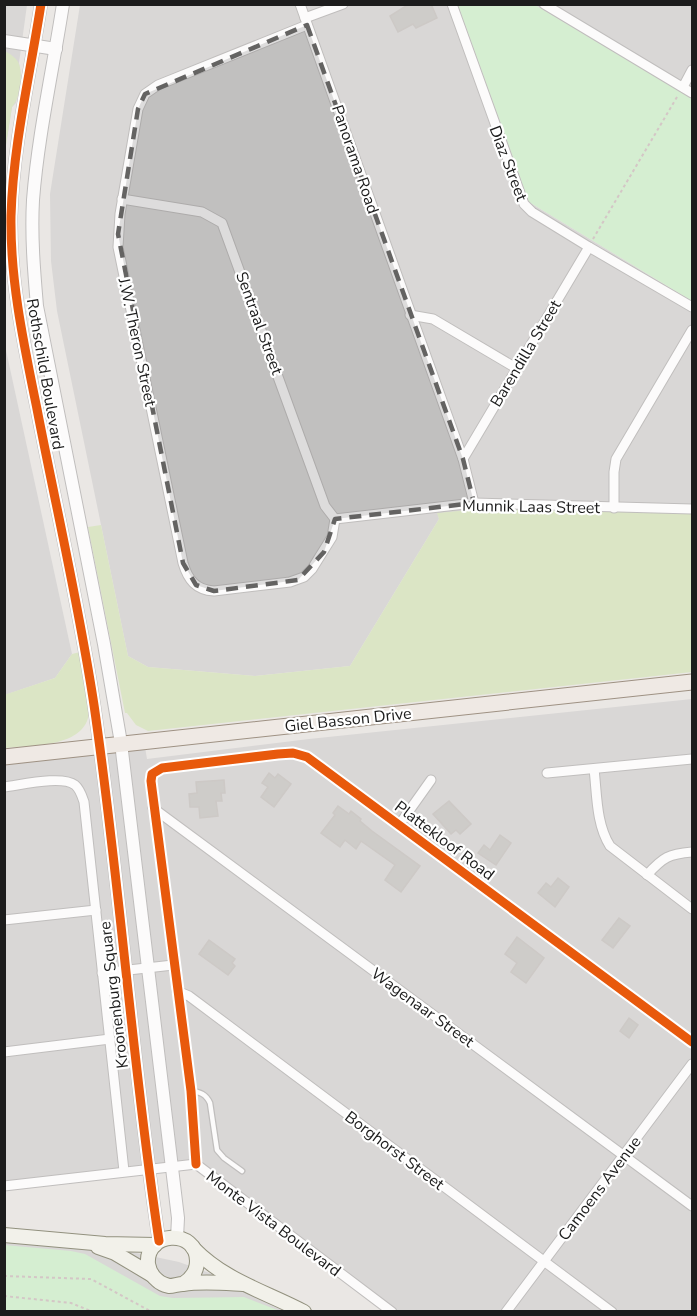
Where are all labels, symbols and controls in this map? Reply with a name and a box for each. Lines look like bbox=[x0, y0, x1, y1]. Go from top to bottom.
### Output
street label: Panorama Road bbox=[326, 102, 384, 217]
street label: Diaz Street bbox=[484, 122, 533, 205]
street label: Sentraal Street bbox=[230, 269, 288, 378]
street label: J.W. Theron Street bbox=[112, 275, 161, 409]
street label: Barendilla Street bbox=[485, 296, 567, 411]
street label: Rothschild Boulevard bbox=[21, 297, 69, 452]
street label: Munnik Laas Street bbox=[462, 495, 600, 519]
street label: Giel Basson Drive bbox=[284, 702, 413, 738]
street label: Plattekloof Road bbox=[390, 796, 499, 886]
street label: Kroonenburg Square bbox=[94, 920, 134, 1070]
street label: Wagenaar Street bbox=[366, 963, 479, 1053]
street label: Borghorst Street bbox=[340, 1106, 449, 1196]
street label: Camoens Avenue bbox=[553, 1132, 646, 1245]
street label: Monte Vista Boulevard bbox=[201, 1166, 345, 1282]

